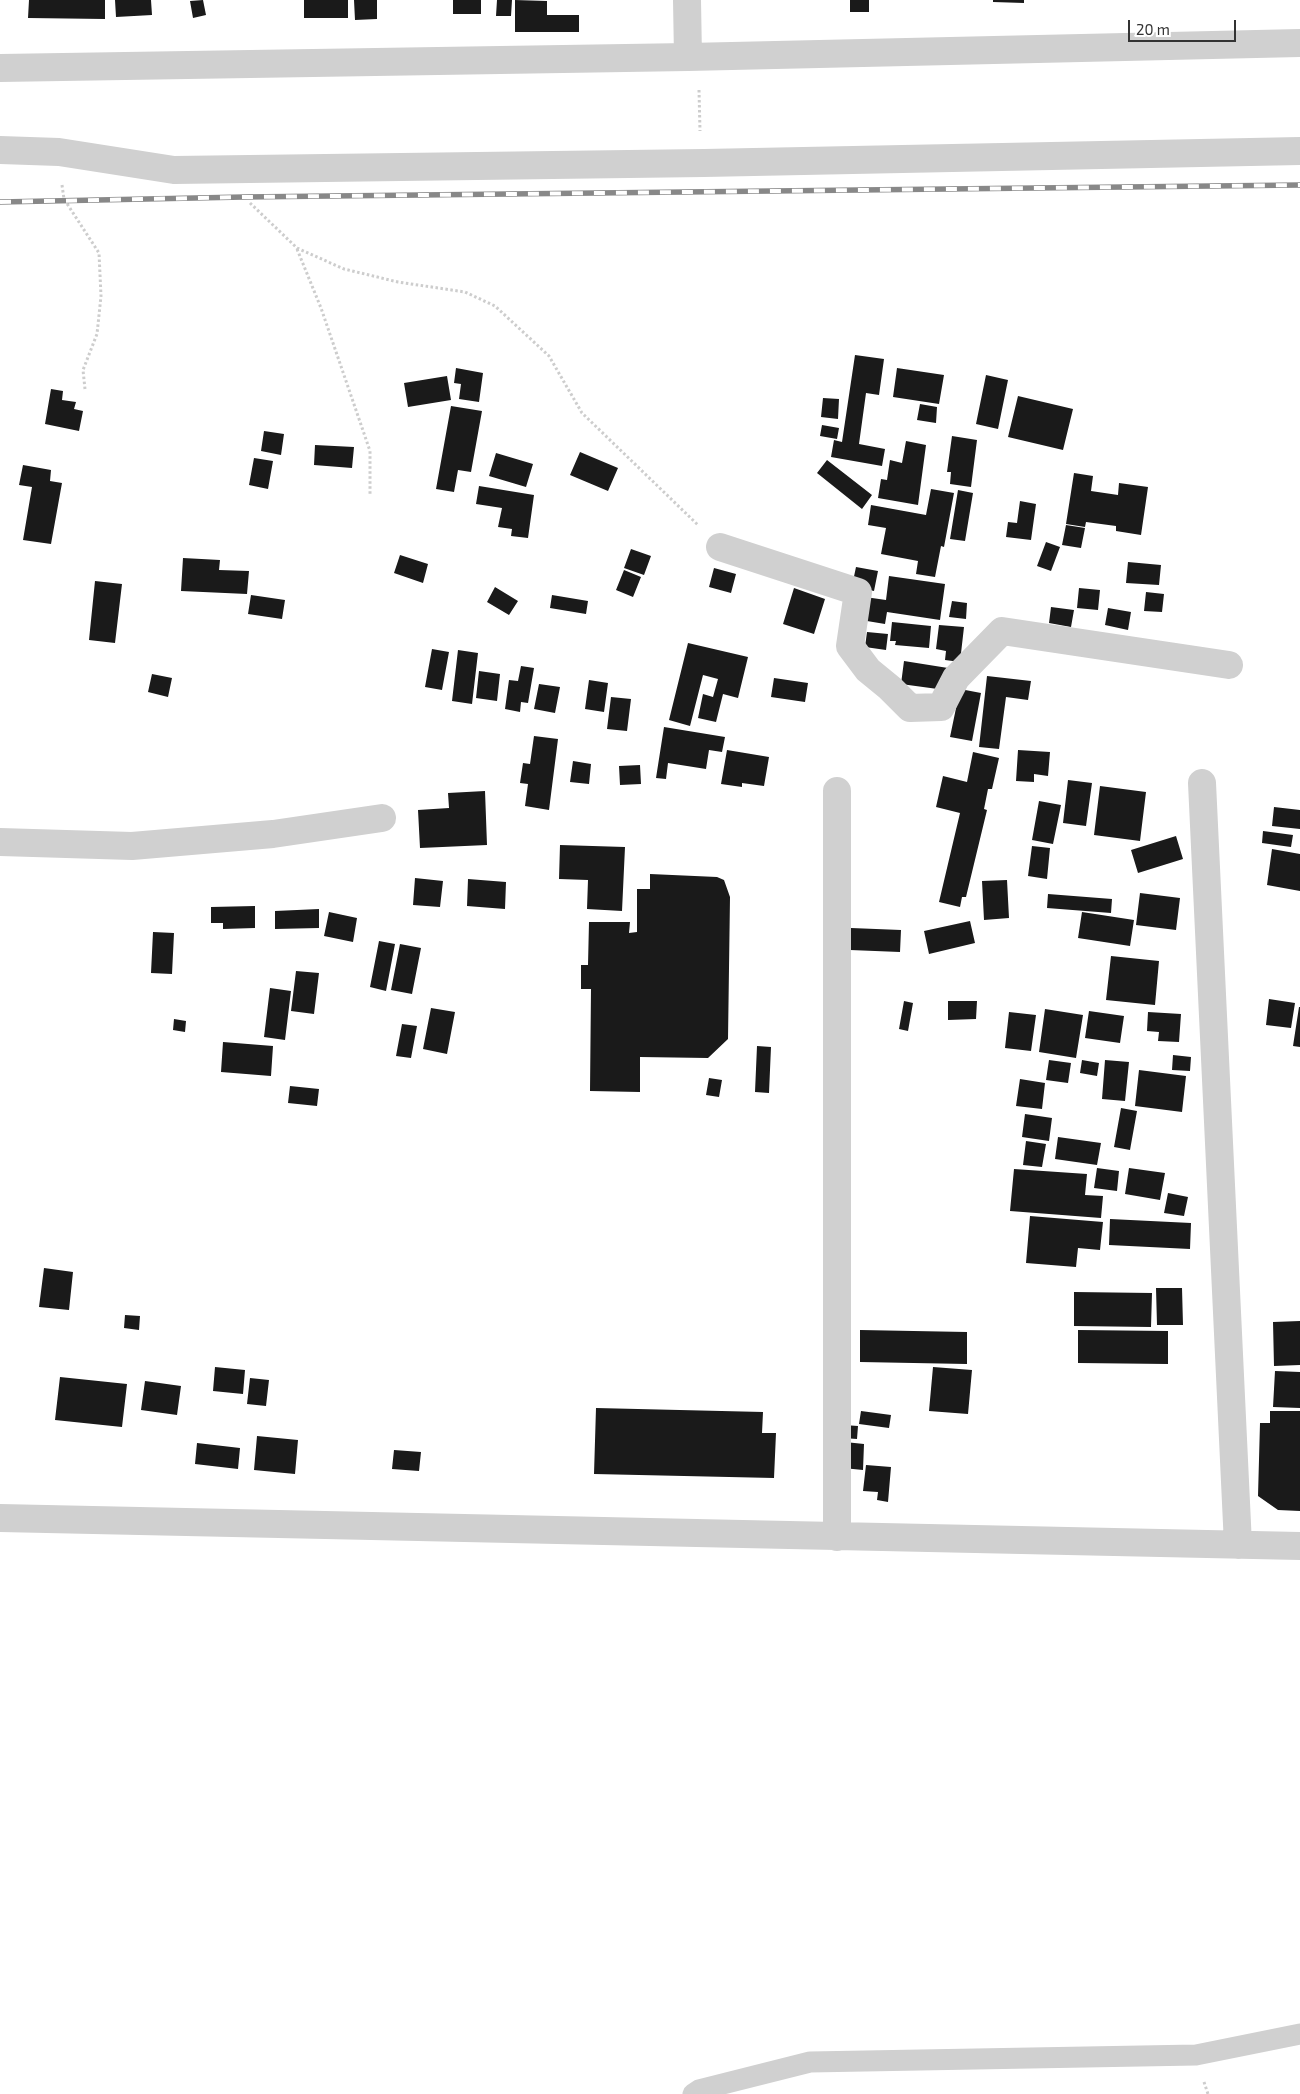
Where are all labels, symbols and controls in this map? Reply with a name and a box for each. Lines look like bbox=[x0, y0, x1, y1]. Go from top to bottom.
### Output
scale bar bbox=[1130, 10, 1238, 42]
text: 20 m bbox=[1136, 20, 1170, 38]

